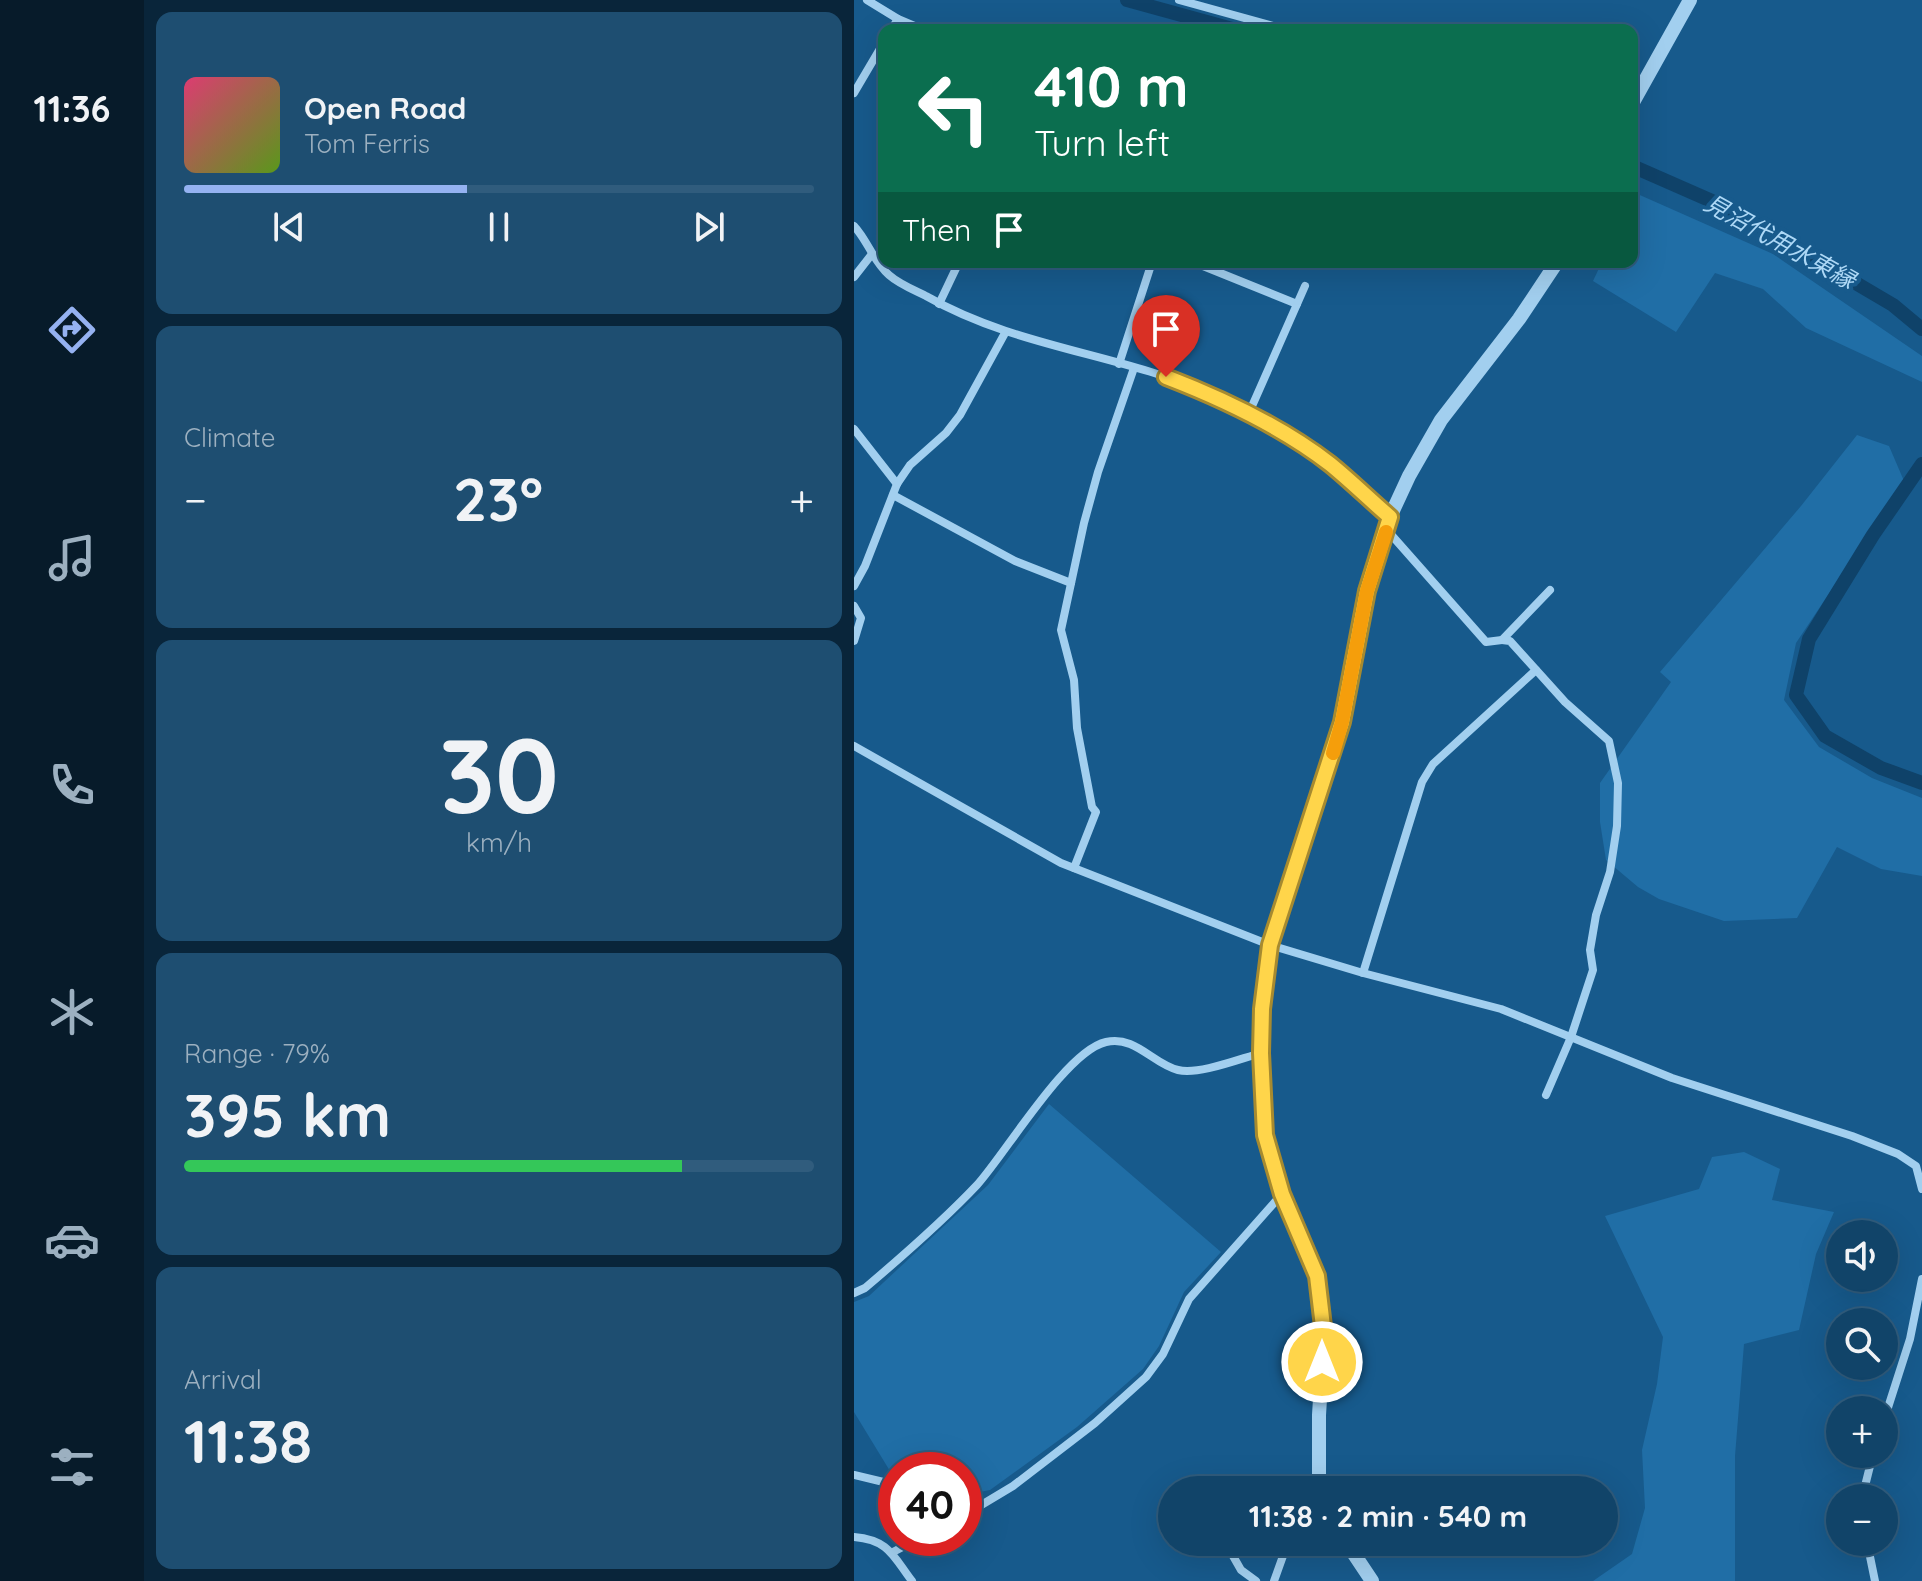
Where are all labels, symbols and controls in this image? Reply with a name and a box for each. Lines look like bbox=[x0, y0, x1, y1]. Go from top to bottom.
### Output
text: 410 m bbox=[1034, 51, 1189, 121]
icon: left bbox=[902, 56, 1006, 160]
text: 11:36 bbox=[33, 86, 111, 131]
text: Open Road bbox=[304, 89, 466, 127]
text: Turn left bbox=[1034, 120, 1170, 165]
text: Tom Ferris bbox=[304, 127, 430, 160]
water label: 見沼代用水東縁 bbox=[1699, 187, 1863, 296]
icon: previous bbox=[267, 205, 311, 249]
icon: pause bbox=[477, 205, 521, 249]
icon: next bbox=[687, 205, 731, 249]
icon: arrive bbox=[987, 208, 1031, 252]
text: Then bbox=[902, 211, 971, 249]
pin bbox=[1132, 295, 1200, 377]
icon: directions bbox=[44, 302, 100, 358]
icon: arrive bbox=[1144, 307, 1188, 351]
text: Climate bbox=[184, 421, 275, 454]
text: 23° bbox=[453, 461, 543, 536]
text: − bbox=[184, 472, 207, 527]
text: + bbox=[789, 472, 814, 527]
icon: music bbox=[44, 530, 100, 586]
text: 30 bbox=[439, 709, 559, 839]
icon: phone bbox=[44, 757, 100, 813]
text: km/h bbox=[466, 826, 532, 859]
icon: climate bbox=[44, 984, 100, 1040]
text: Range · 79% bbox=[184, 1037, 330, 1070]
text: 395 km bbox=[184, 1077, 391, 1152]
icon: car bbox=[44, 1212, 100, 1268]
map controls bbox=[1826, 1220, 1898, 1556]
button: sound bbox=[1826, 1220, 1898, 1292]
button: search bbox=[1826, 1308, 1898, 1380]
position arrow bbox=[1280, 1320, 1364, 1404]
text: Arrival bbox=[184, 1363, 262, 1396]
button: + bbox=[1826, 1396, 1898, 1468]
text: 11:38 bbox=[184, 1403, 312, 1478]
icon: filters bbox=[44, 1439, 100, 1495]
speed limit sign: 40 bbox=[878, 1452, 982, 1556]
button: − bbox=[1826, 1484, 1898, 1556]
text: 11:38 · 2 min · 540 m bbox=[1249, 1497, 1527, 1535]

